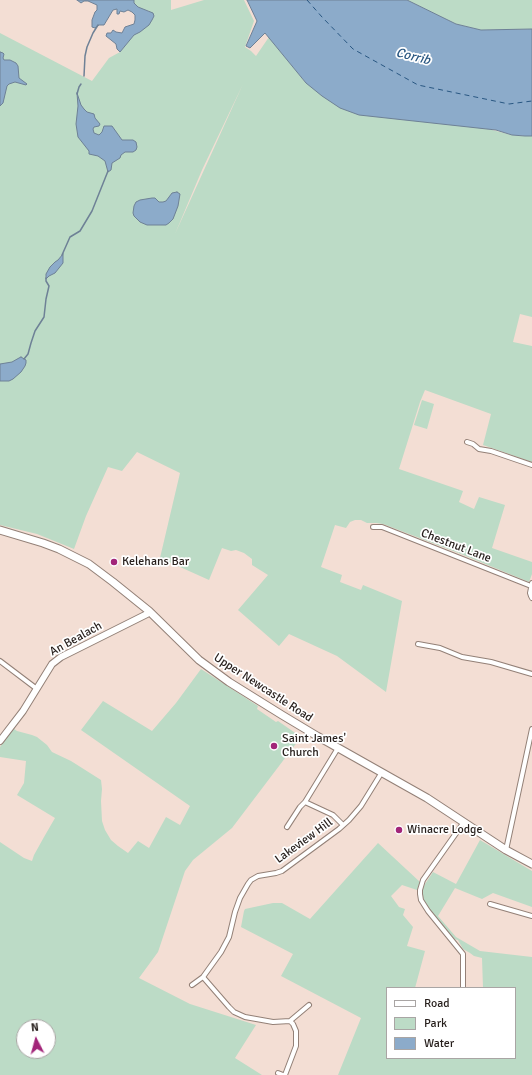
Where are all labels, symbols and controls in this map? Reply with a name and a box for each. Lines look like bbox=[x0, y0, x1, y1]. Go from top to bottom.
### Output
water label: Corrib bbox=[394, 45, 432, 69]
street label: Chestnut Lane bbox=[419, 526, 493, 566]
place label: Kelehans Bar bbox=[122, 555, 189, 569]
marker: Kelehans Bar bbox=[109, 557, 119, 567]
street label: An Bealach bbox=[47, 619, 105, 659]
street label: Upper Newcastle Road bbox=[211, 651, 315, 725]
place label: Saint James' Church bbox=[282, 732, 346, 760]
marker: Saint James' Church bbox=[269, 741, 279, 751]
street label: Lakeview Hill bbox=[272, 815, 336, 867]
place label: Winacre Lodge bbox=[407, 823, 482, 837]
marker: Winacre Lodge bbox=[394, 825, 404, 835]
legend bbox=[386, 987, 516, 1059]
text: Road bbox=[424, 996, 450, 1011]
text: Park bbox=[424, 1016, 447, 1031]
north arrow bbox=[16, 1019, 56, 1059]
text: N bbox=[30, 1021, 39, 1034]
text: Water bbox=[424, 1036, 454, 1051]

